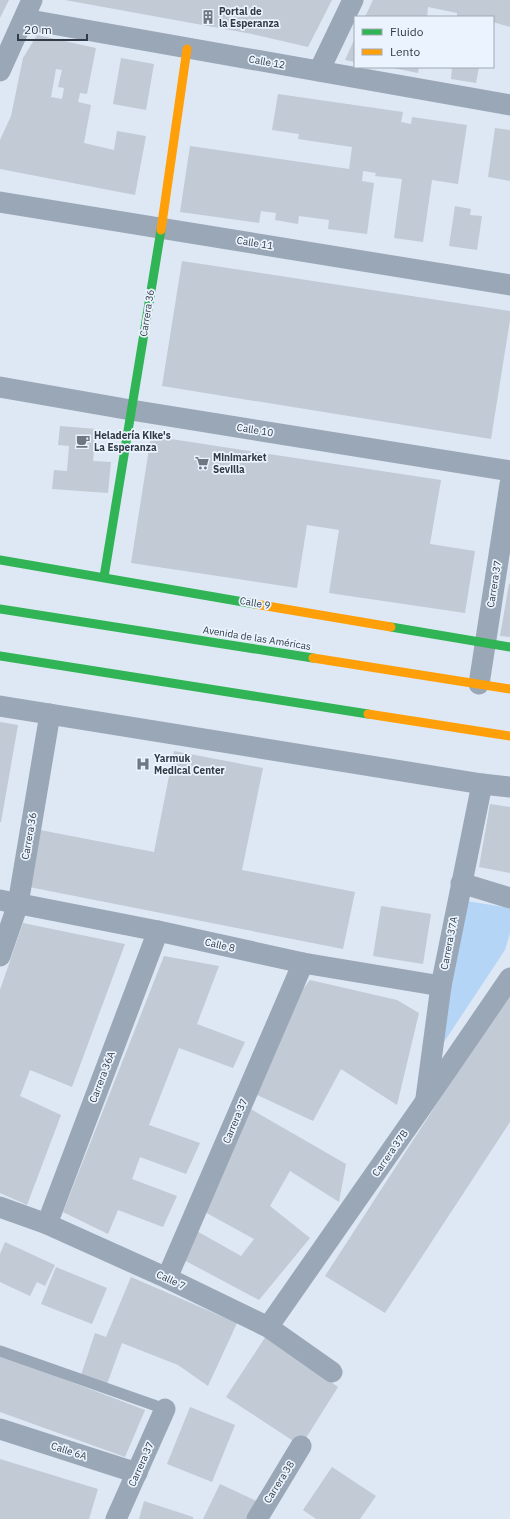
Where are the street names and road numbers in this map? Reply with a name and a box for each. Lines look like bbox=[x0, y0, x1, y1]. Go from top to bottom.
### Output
street label: Calle 12 bbox=[248, 52, 286, 72]
street label: Calle 11 bbox=[236, 234, 274, 252]
street label: Carrera 36 bbox=[137, 288, 157, 338]
street label: Calle 10 bbox=[236, 421, 274, 439]
street label: Carrera 37 bbox=[484, 559, 504, 609]
street label: Calle 9 bbox=[239, 594, 271, 612]
street label: Avenida de las Américas bbox=[202, 623, 312, 653]
street label: Carrera 36 bbox=[18, 811, 40, 861]
street label: Carrera 37A bbox=[437, 915, 461, 971]
street label: Calle 8 bbox=[204, 935, 236, 955]
street label: Carrera 36A bbox=[86, 1049, 118, 1105]
street label: Carrera 37 bbox=[220, 1097, 250, 1145]
street label: Carrera 37B bbox=[369, 1127, 411, 1179]
street label: Calle 7 bbox=[154, 1268, 188, 1292]
street label: Calle 6A bbox=[49, 1439, 89, 1463]
street label: Carrera 37 bbox=[125, 1440, 157, 1488]
street label: Carrera 38 bbox=[261, 1458, 297, 1506]

